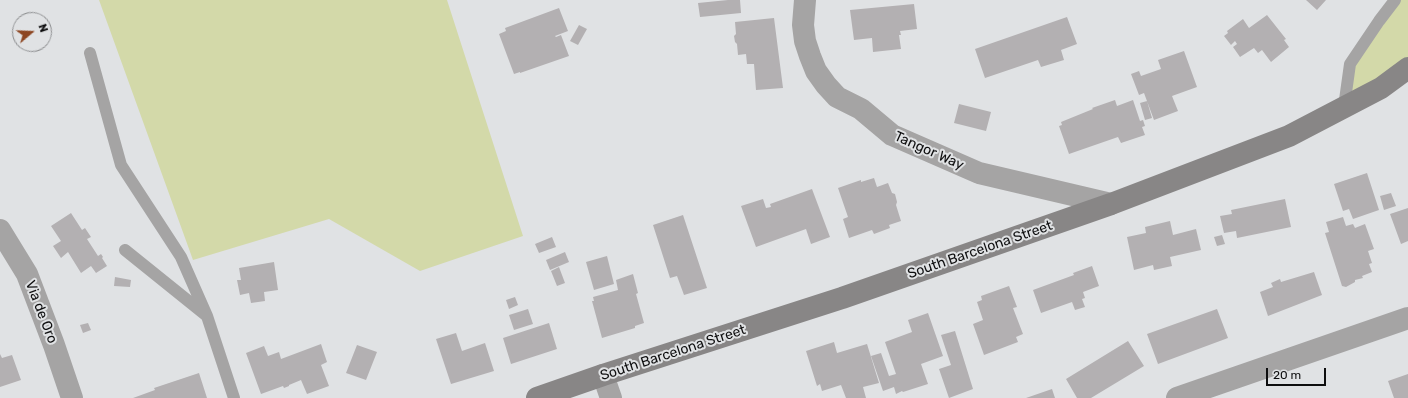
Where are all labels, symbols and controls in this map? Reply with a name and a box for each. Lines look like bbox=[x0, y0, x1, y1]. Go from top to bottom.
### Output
north arrow bbox=[12, 12, 52, 52]
text: N bbox=[35, 22, 50, 34]
street label: Tangor Way bbox=[892, 128, 966, 174]
street label: South Barcelona Street bbox=[905, 217, 1055, 283]
street label: Via de Oro bbox=[21, 278, 61, 346]
street label: South Barcelona Street bbox=[598, 322, 748, 384]
scale bar bbox=[1268, 360, 1328, 386]
text: 20 m bbox=[1273, 368, 1301, 382]

